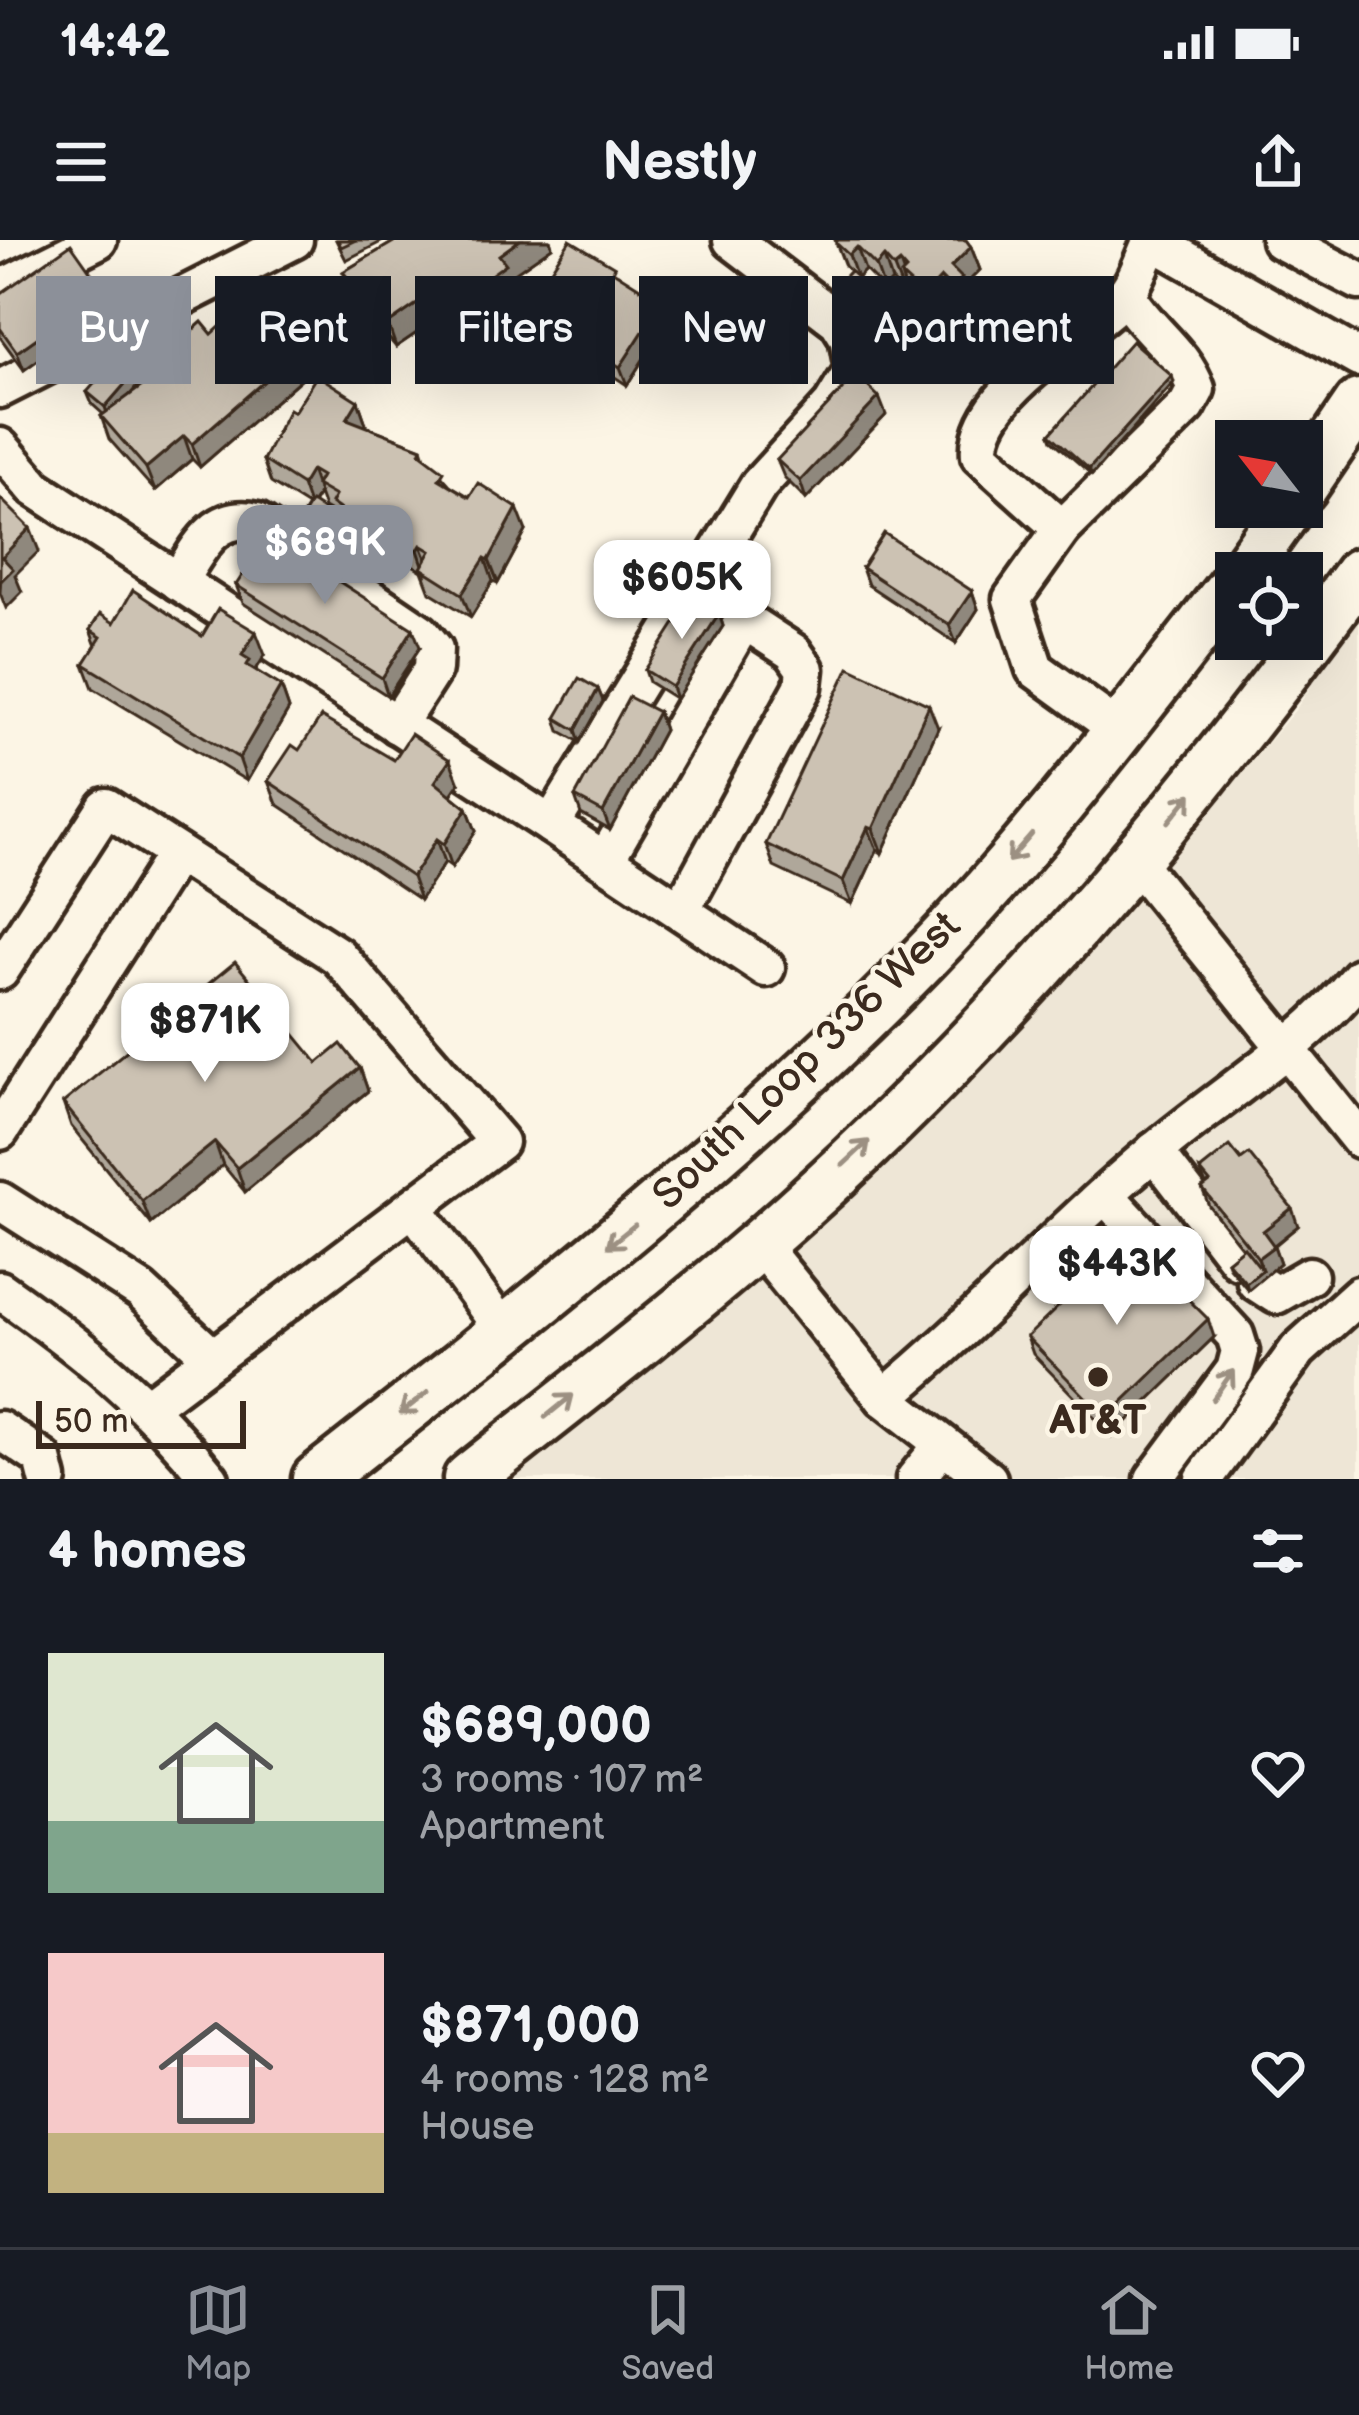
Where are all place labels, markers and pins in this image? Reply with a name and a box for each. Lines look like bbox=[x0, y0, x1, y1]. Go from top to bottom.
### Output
pin: $689K bbox=[241, 505, 409, 607]
pin: $605K bbox=[598, 540, 766, 642]
pin: $871K bbox=[121, 983, 289, 1085]
pin: $443K bbox=[1033, 1226, 1201, 1328]
marker: AT&T bbox=[1085, 1364, 1111, 1390]
place label: AT&T bbox=[1048, 1396, 1147, 1447]

